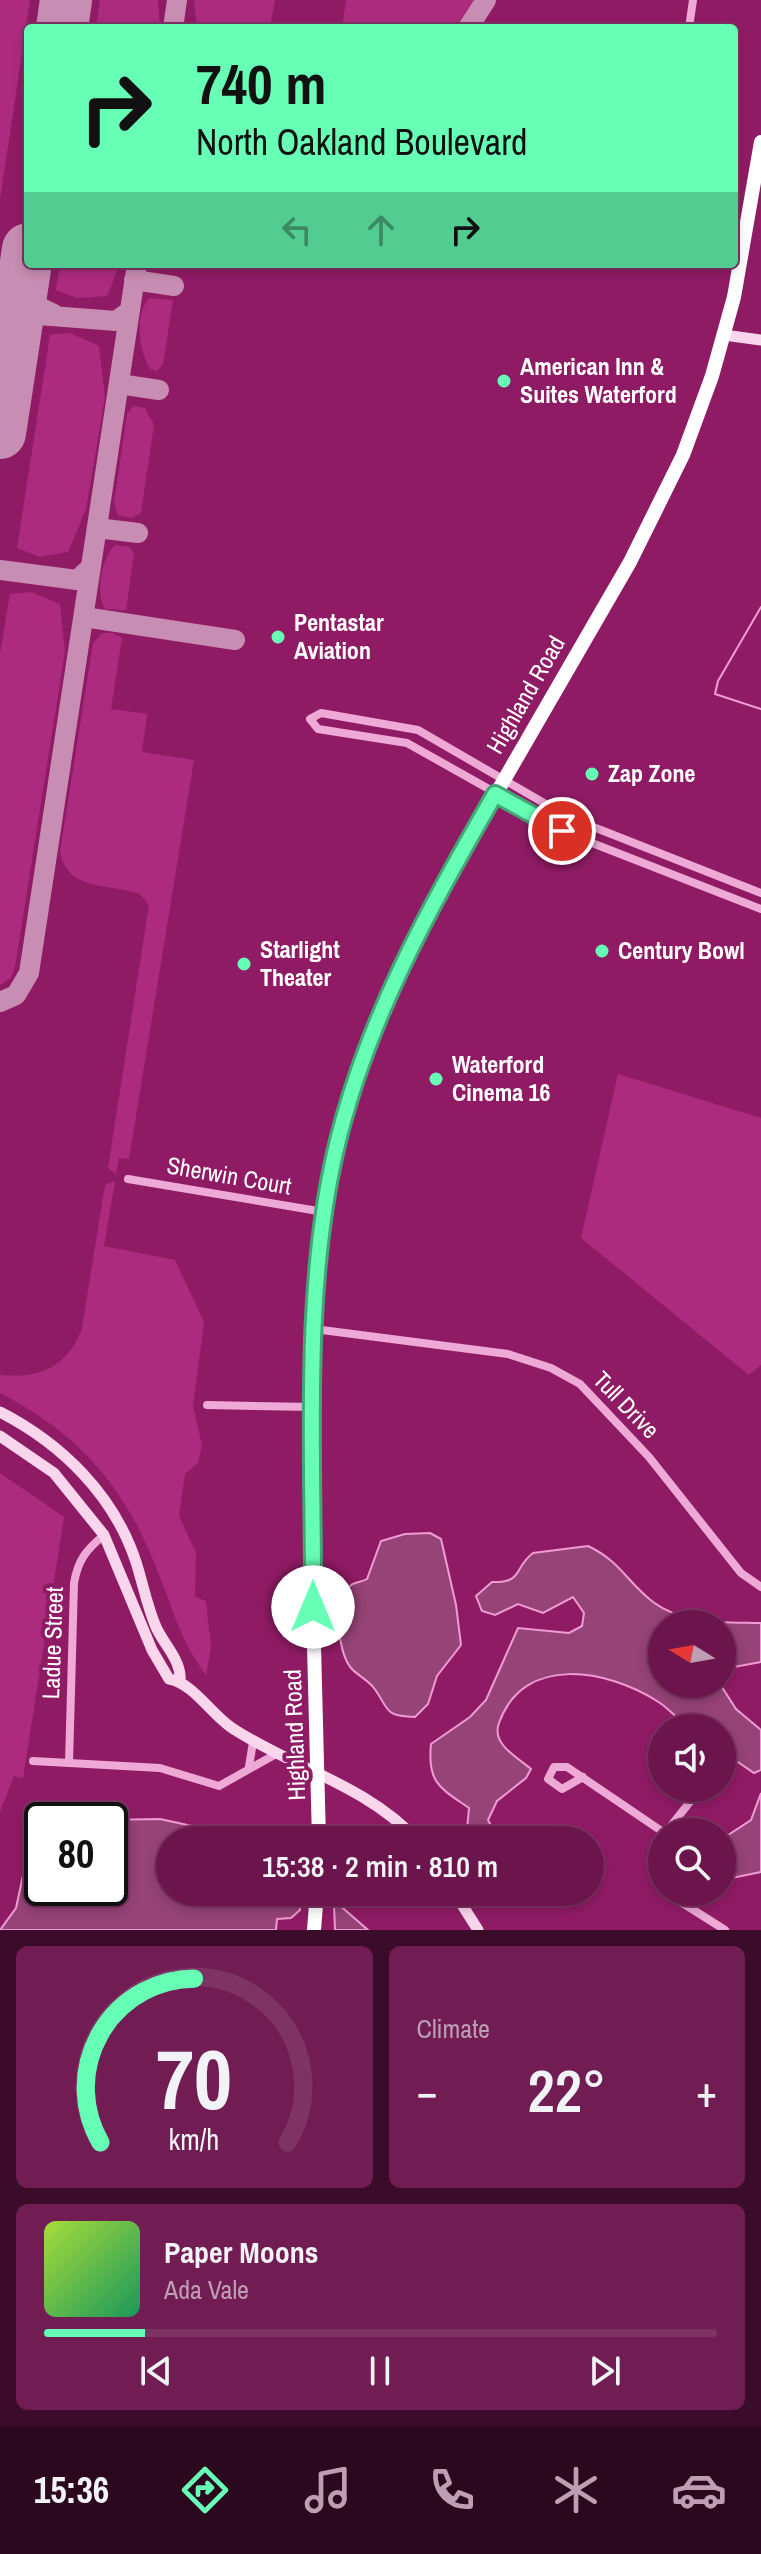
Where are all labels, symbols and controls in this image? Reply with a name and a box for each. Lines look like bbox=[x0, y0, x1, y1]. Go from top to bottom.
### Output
text: 740 m bbox=[196, 46, 326, 121]
icon: right bbox=[64, 56, 168, 160]
text: North Oakland Boulevard bbox=[196, 118, 527, 166]
icon: left bbox=[275, 208, 319, 252]
icon: ahead bbox=[359, 208, 403, 252]
icon: right bbox=[443, 208, 487, 252]
place label: American Inn & Suites Waterford bbox=[520, 350, 677, 410]
marker: American Inn & Suites Waterford bbox=[495, 372, 513, 390]
place label: Pentastar Aviation bbox=[294, 606, 384, 666]
marker: Pentastar Aviation bbox=[269, 628, 287, 646]
street label: Highland Road bbox=[478, 630, 572, 759]
place label: Zap Zone bbox=[608, 757, 696, 789]
marker: Zap Zone bbox=[583, 765, 601, 783]
pin bbox=[528, 797, 596, 865]
icon: arrive bbox=[540, 809, 584, 853]
place label: Starlight Theater bbox=[260, 933, 340, 993]
place label: Century Bowl bbox=[618, 934, 745, 966]
marker: Century Bowl bbox=[593, 942, 611, 960]
marker: Starlight Theater bbox=[235, 955, 253, 973]
place label: Waterford Cinema 16 bbox=[452, 1048, 551, 1108]
marker: Waterford Cinema 16 bbox=[427, 1070, 445, 1088]
street label: Sherwin Court bbox=[164, 1148, 294, 1202]
street label: Tull Drive bbox=[587, 1364, 667, 1445]
position arrow bbox=[271, 1565, 355, 1649]
street label: Ladue Street bbox=[34, 1586, 70, 1700]
north arrow bbox=[648, 1610, 736, 1698]
map controls bbox=[648, 1610, 736, 1906]
street label: Highland Road bbox=[276, 1669, 312, 1801]
button: sound bbox=[648, 1714, 736, 1802]
speed limit sign: 80 bbox=[24, 1802, 128, 1906]
button: search bbox=[648, 1818, 736, 1906]
text: 15:38 · 2 min · 810 m bbox=[262, 1846, 498, 1886]
text: Climate bbox=[417, 2011, 490, 2046]
text: 70 bbox=[156, 2023, 232, 2135]
text: 22° bbox=[527, 2050, 606, 2131]
text: − bbox=[417, 2061, 438, 2121]
text: + bbox=[696, 2061, 717, 2121]
text: km/h bbox=[169, 2120, 220, 2159]
text: Paper Moons bbox=[164, 2232, 318, 2272]
text: Ada Vale bbox=[164, 2272, 249, 2307]
icon: previous bbox=[134, 2349, 178, 2393]
icon: pause bbox=[358, 2349, 402, 2393]
icon: next bbox=[583, 2349, 627, 2393]
icon: directions bbox=[177, 2462, 233, 2518]
icon: music bbox=[300, 2462, 356, 2518]
icon: phone bbox=[424, 2462, 480, 2518]
icon: climate bbox=[548, 2462, 604, 2518]
icon: car bbox=[671, 2462, 727, 2518]
text: 15:36 bbox=[34, 2466, 109, 2514]

